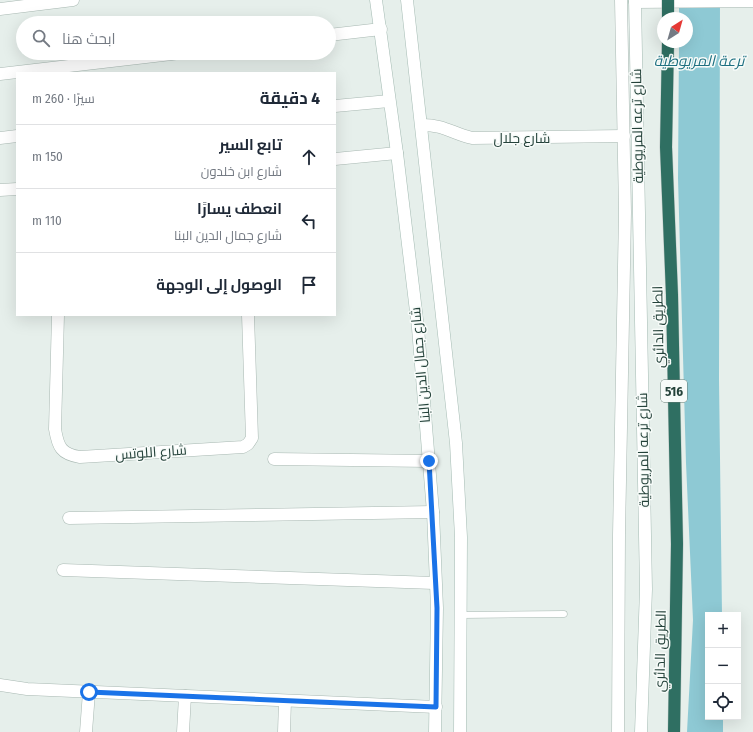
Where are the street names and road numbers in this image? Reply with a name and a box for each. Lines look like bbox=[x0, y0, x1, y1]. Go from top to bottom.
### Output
street label: شارع ترعه المريوطية bbox=[628, 68, 647, 184]
street label: شارع جلال bbox=[494, 130, 550, 147]
street label: الطريق الدائري bbox=[649, 286, 671, 368]
street label: شارع جمال الدين البنا bbox=[407, 306, 434, 424]
road number: 516 bbox=[661, 380, 687, 402]
street label: شارع ترعه المريوطية bbox=[634, 392, 653, 508]
street label: شارع اللوتس bbox=[115, 442, 187, 463]
street label: الطريق الدائري bbox=[651, 610, 673, 692]

